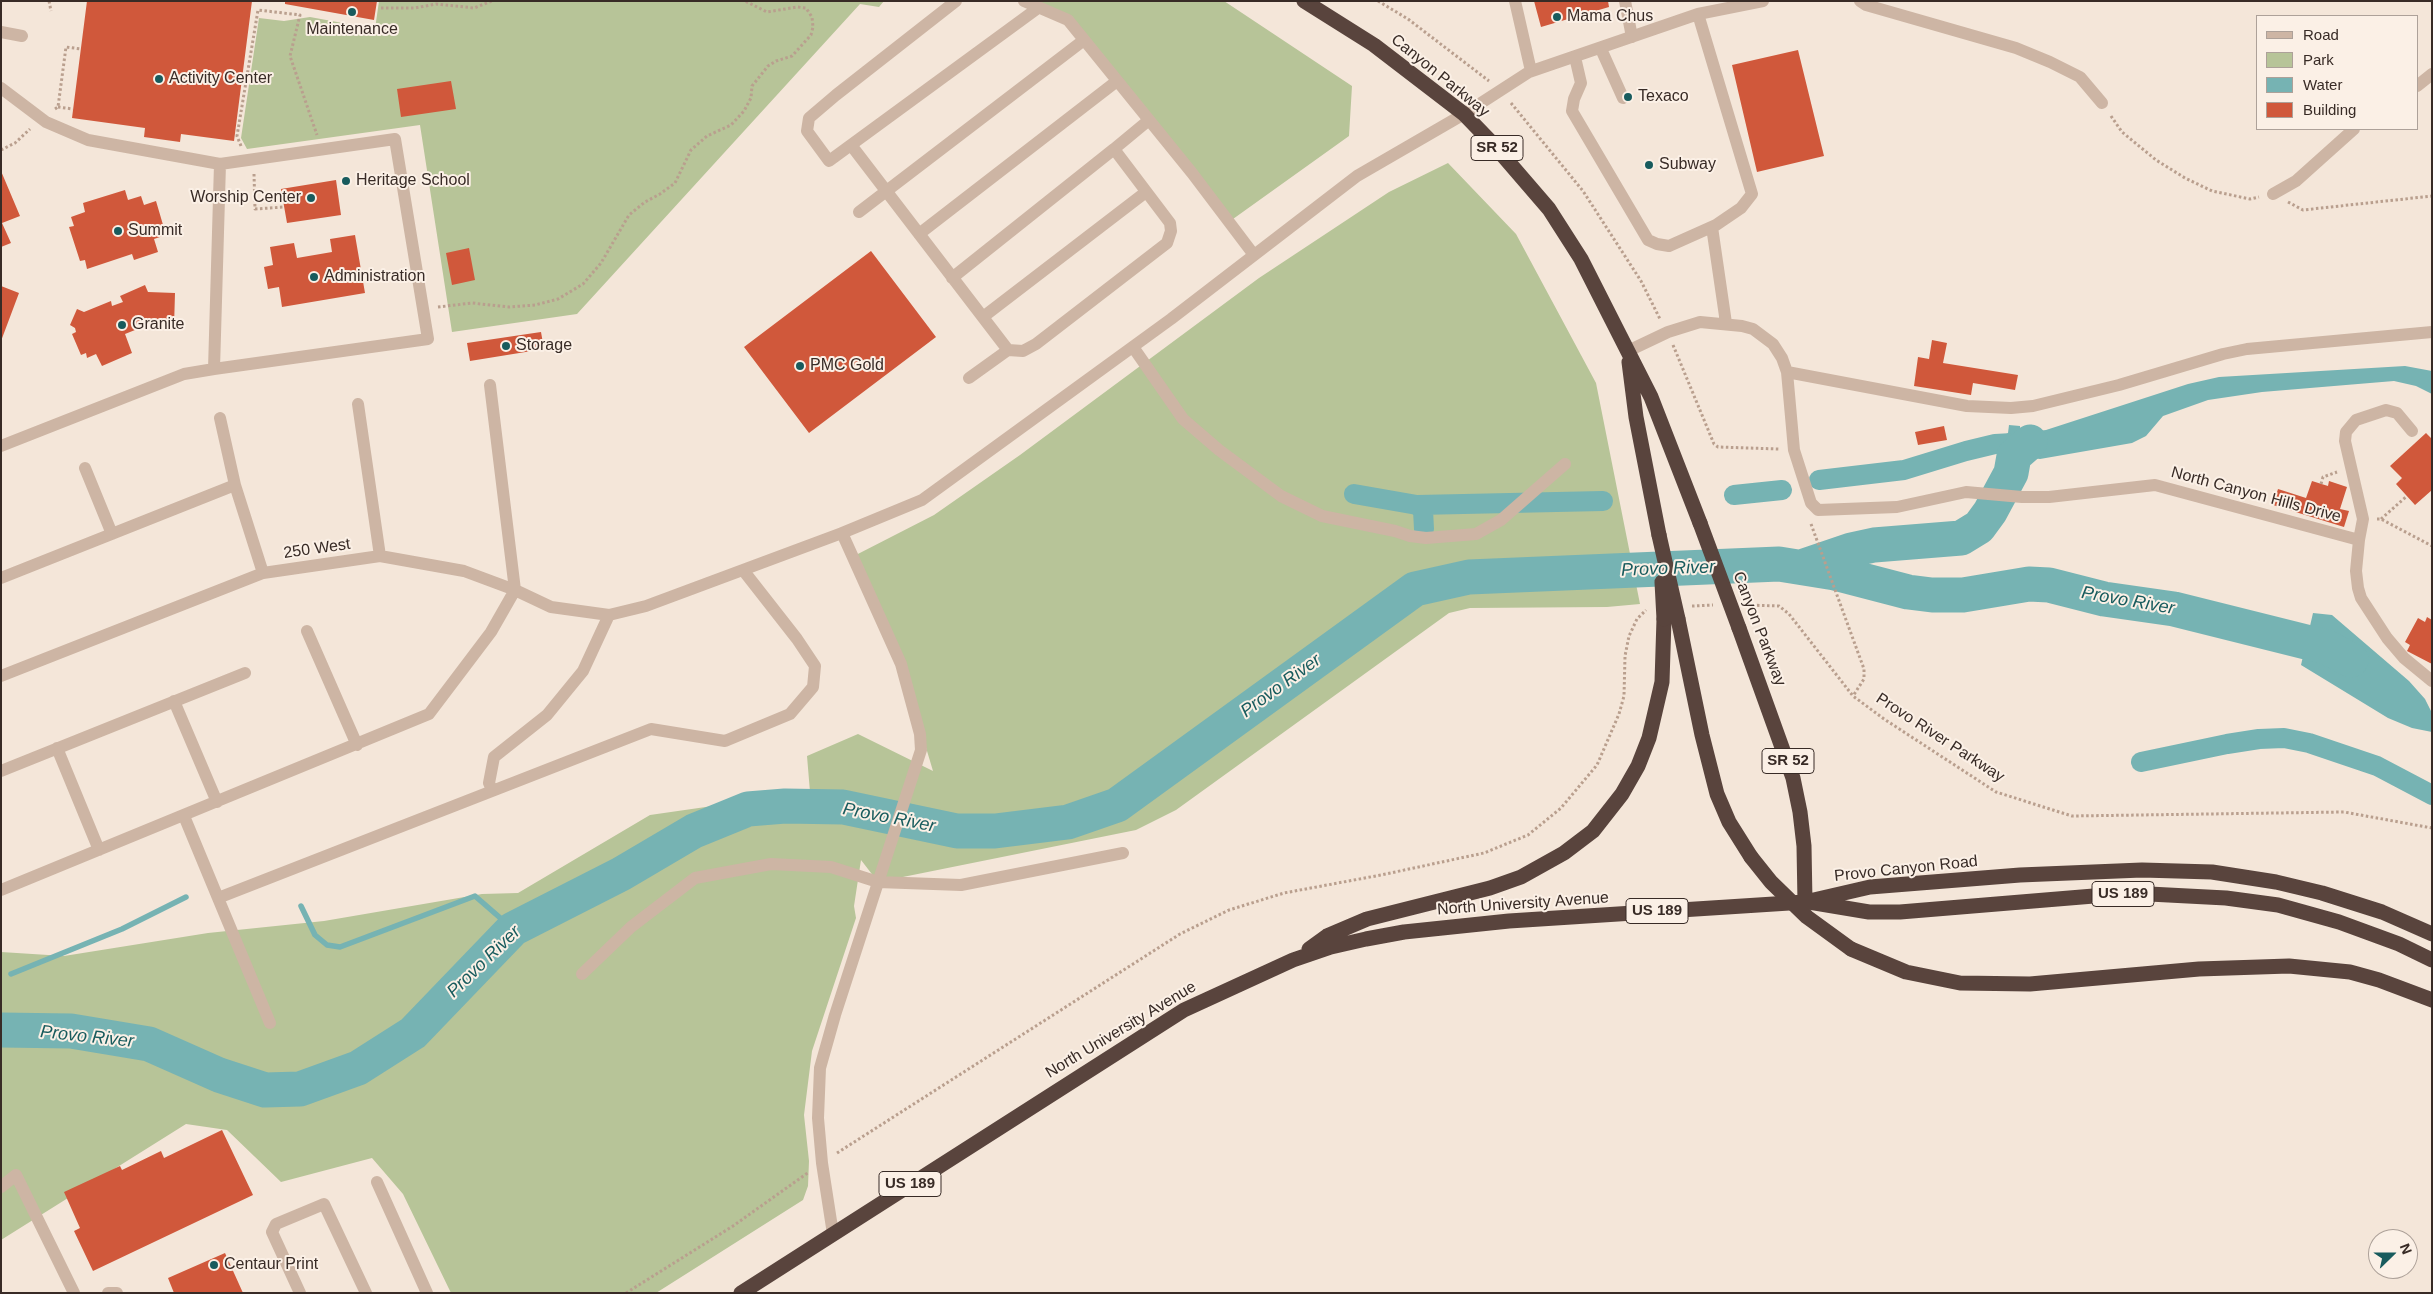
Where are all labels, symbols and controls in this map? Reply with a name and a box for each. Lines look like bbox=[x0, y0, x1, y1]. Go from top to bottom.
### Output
marker: Maintenance bbox=[346, 6, 358, 18]
place label: Mama Chus bbox=[1567, 7, 1653, 27]
marker: Mama Chus bbox=[1551, 11, 1563, 23]
legend bbox=[2256, 15, 2418, 130]
place label: Maintenance bbox=[306, 20, 398, 40]
text: Road bbox=[2303, 26, 2339, 43]
street label: Canyon Parkway bbox=[1387, 30, 1493, 122]
text: Park bbox=[2303, 51, 2334, 68]
place label: Activity Center bbox=[169, 69, 272, 89]
marker: Activity Center bbox=[153, 73, 165, 85]
text: Water bbox=[2303, 76, 2342, 93]
place label: Texaco bbox=[1638, 87, 1689, 107]
marker: Texaco bbox=[1622, 91, 1634, 103]
text: Building bbox=[2303, 101, 2356, 118]
road number: SR 52 bbox=[1471, 136, 1523, 160]
place label: Subway bbox=[1659, 155, 1716, 175]
marker: Subway bbox=[1643, 159, 1655, 171]
place label: Heritage School bbox=[356, 171, 470, 191]
marker: Heritage School bbox=[340, 175, 352, 187]
place label: Worship Center bbox=[190, 188, 301, 208]
marker: Worship Center bbox=[305, 192, 317, 204]
place label: Summit bbox=[128, 221, 182, 241]
marker: Summit bbox=[112, 225, 124, 237]
place label: Administration bbox=[324, 267, 425, 287]
marker: Administration bbox=[308, 271, 320, 283]
place label: Granite bbox=[132, 315, 184, 335]
marker: Granite bbox=[116, 319, 128, 331]
place label: Storage bbox=[516, 336, 572, 356]
marker: Storage bbox=[500, 340, 512, 352]
place label: PMC Gold bbox=[810, 356, 884, 376]
marker: PMC Gold bbox=[794, 360, 806, 372]
street label: North Canyon Hills Drive bbox=[2169, 463, 2343, 527]
street label: 250 West bbox=[282, 535, 352, 563]
water label: Provo River bbox=[1621, 557, 1715, 581]
street label: Canyon Parkway bbox=[1728, 569, 1790, 689]
water label: Provo River bbox=[2080, 582, 2176, 620]
water label: Provo River bbox=[1237, 650, 1325, 722]
street label: Provo River Parkway bbox=[1872, 689, 2008, 787]
road number: SR 52 bbox=[1762, 748, 1814, 774]
water label: Provo River bbox=[841, 798, 937, 838]
street label: Provo Canyon Road bbox=[1833, 852, 1979, 886]
road number: US 189 bbox=[2092, 882, 2154, 906]
street label: North University Avenue bbox=[1436, 888, 1610, 920]
road number: US 189 bbox=[1626, 898, 1688, 924]
water label: Provo River bbox=[443, 922, 525, 1002]
street label: North University Avenue bbox=[1042, 977, 1200, 1083]
water label: Provo River bbox=[39, 1021, 135, 1053]
road number: US 189 bbox=[879, 1172, 941, 1196]
north arrow bbox=[2368, 1229, 2418, 1279]
text: N bbox=[2397, 1241, 2415, 1256]
place label: Centaur Print bbox=[224, 1255, 318, 1275]
marker: Centaur Print bbox=[208, 1259, 220, 1271]

